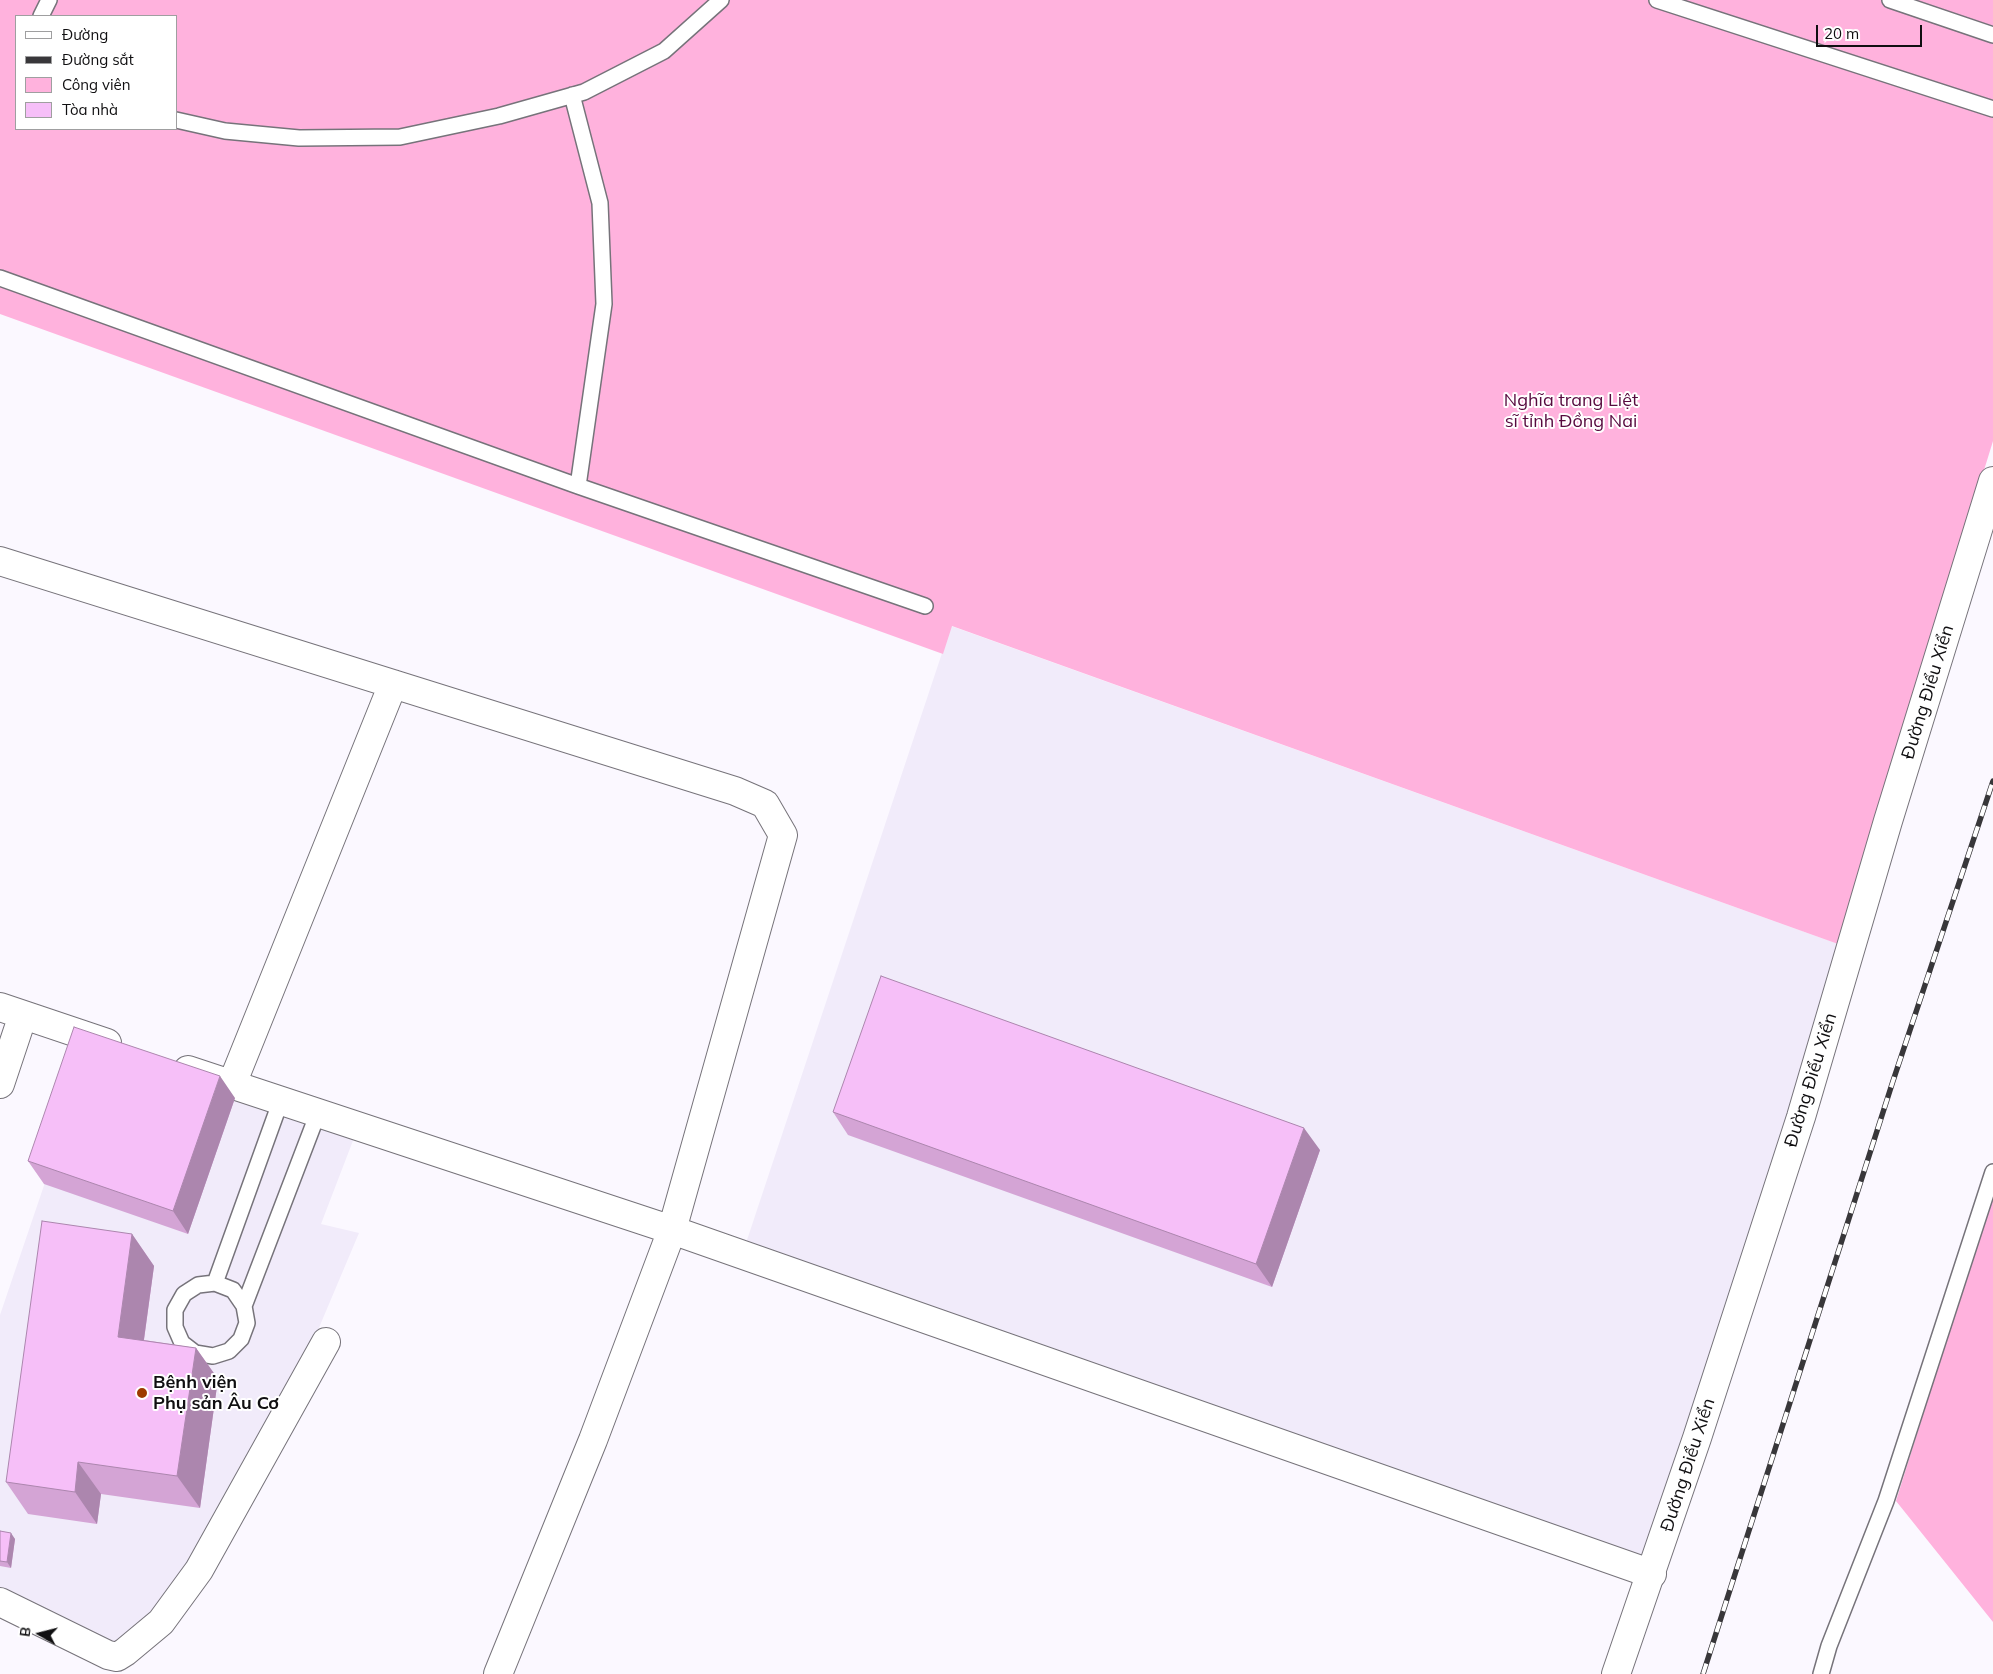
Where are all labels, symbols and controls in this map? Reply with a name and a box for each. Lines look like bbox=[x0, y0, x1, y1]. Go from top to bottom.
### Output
legend bbox=[15, 15, 178, 130]
scale bar bbox=[1818, 15, 1924, 47]
text: 20 m bbox=[1824, 24, 1859, 43]
text: Đường bbox=[62, 25, 108, 44]
text: Đường sắt bbox=[62, 50, 134, 69]
text: Công viên bbox=[62, 75, 131, 94]
text: Tòa nhà bbox=[62, 100, 118, 119]
park label: Nghĩa trang Liệt sĩ tỉnh Đồng Nai bbox=[1504, 390, 1638, 432]
street label: Đường Điểu Xiển bbox=[1897, 622, 1959, 762]
street label: Đường Điểu Xiển bbox=[1780, 1010, 1842, 1150]
place label: Bệnh viện Phụ sản Âu Cơ bbox=[153, 1372, 279, 1415]
marker: Bệnh viện Phụ sản Âu Cơ bbox=[135, 1386, 149, 1400]
street label: Đường Điểu Xiển bbox=[1656, 1395, 1720, 1535]
north arrow bbox=[15, 1609, 65, 1659]
text: B bbox=[16, 1626, 35, 1638]

